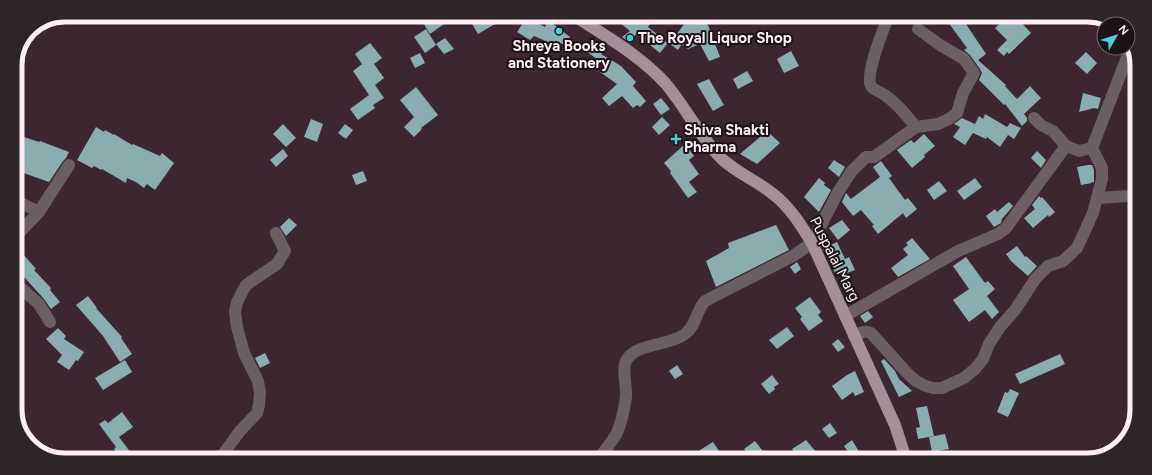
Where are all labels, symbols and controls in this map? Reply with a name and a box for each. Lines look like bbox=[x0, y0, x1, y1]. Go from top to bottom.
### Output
north arrow bbox=[1096, 16, 1136, 56]
text: N bbox=[1116, 23, 1131, 37]
marker: Shreya Books and Stationery bbox=[554, 26, 564, 36]
place label: The Royal Liquor Shop bbox=[638, 29, 792, 47]
marker: The Royal Liquor Shop bbox=[625, 33, 635, 43]
place label: Shreya Books and Stationery bbox=[508, 37, 610, 72]
place label: Shiva Shakti Pharma bbox=[684, 121, 769, 156]
marker: Shiva Shakti Pharma bbox=[671, 134, 681, 144]
street label: Puspalal Marg bbox=[806, 214, 864, 304]

